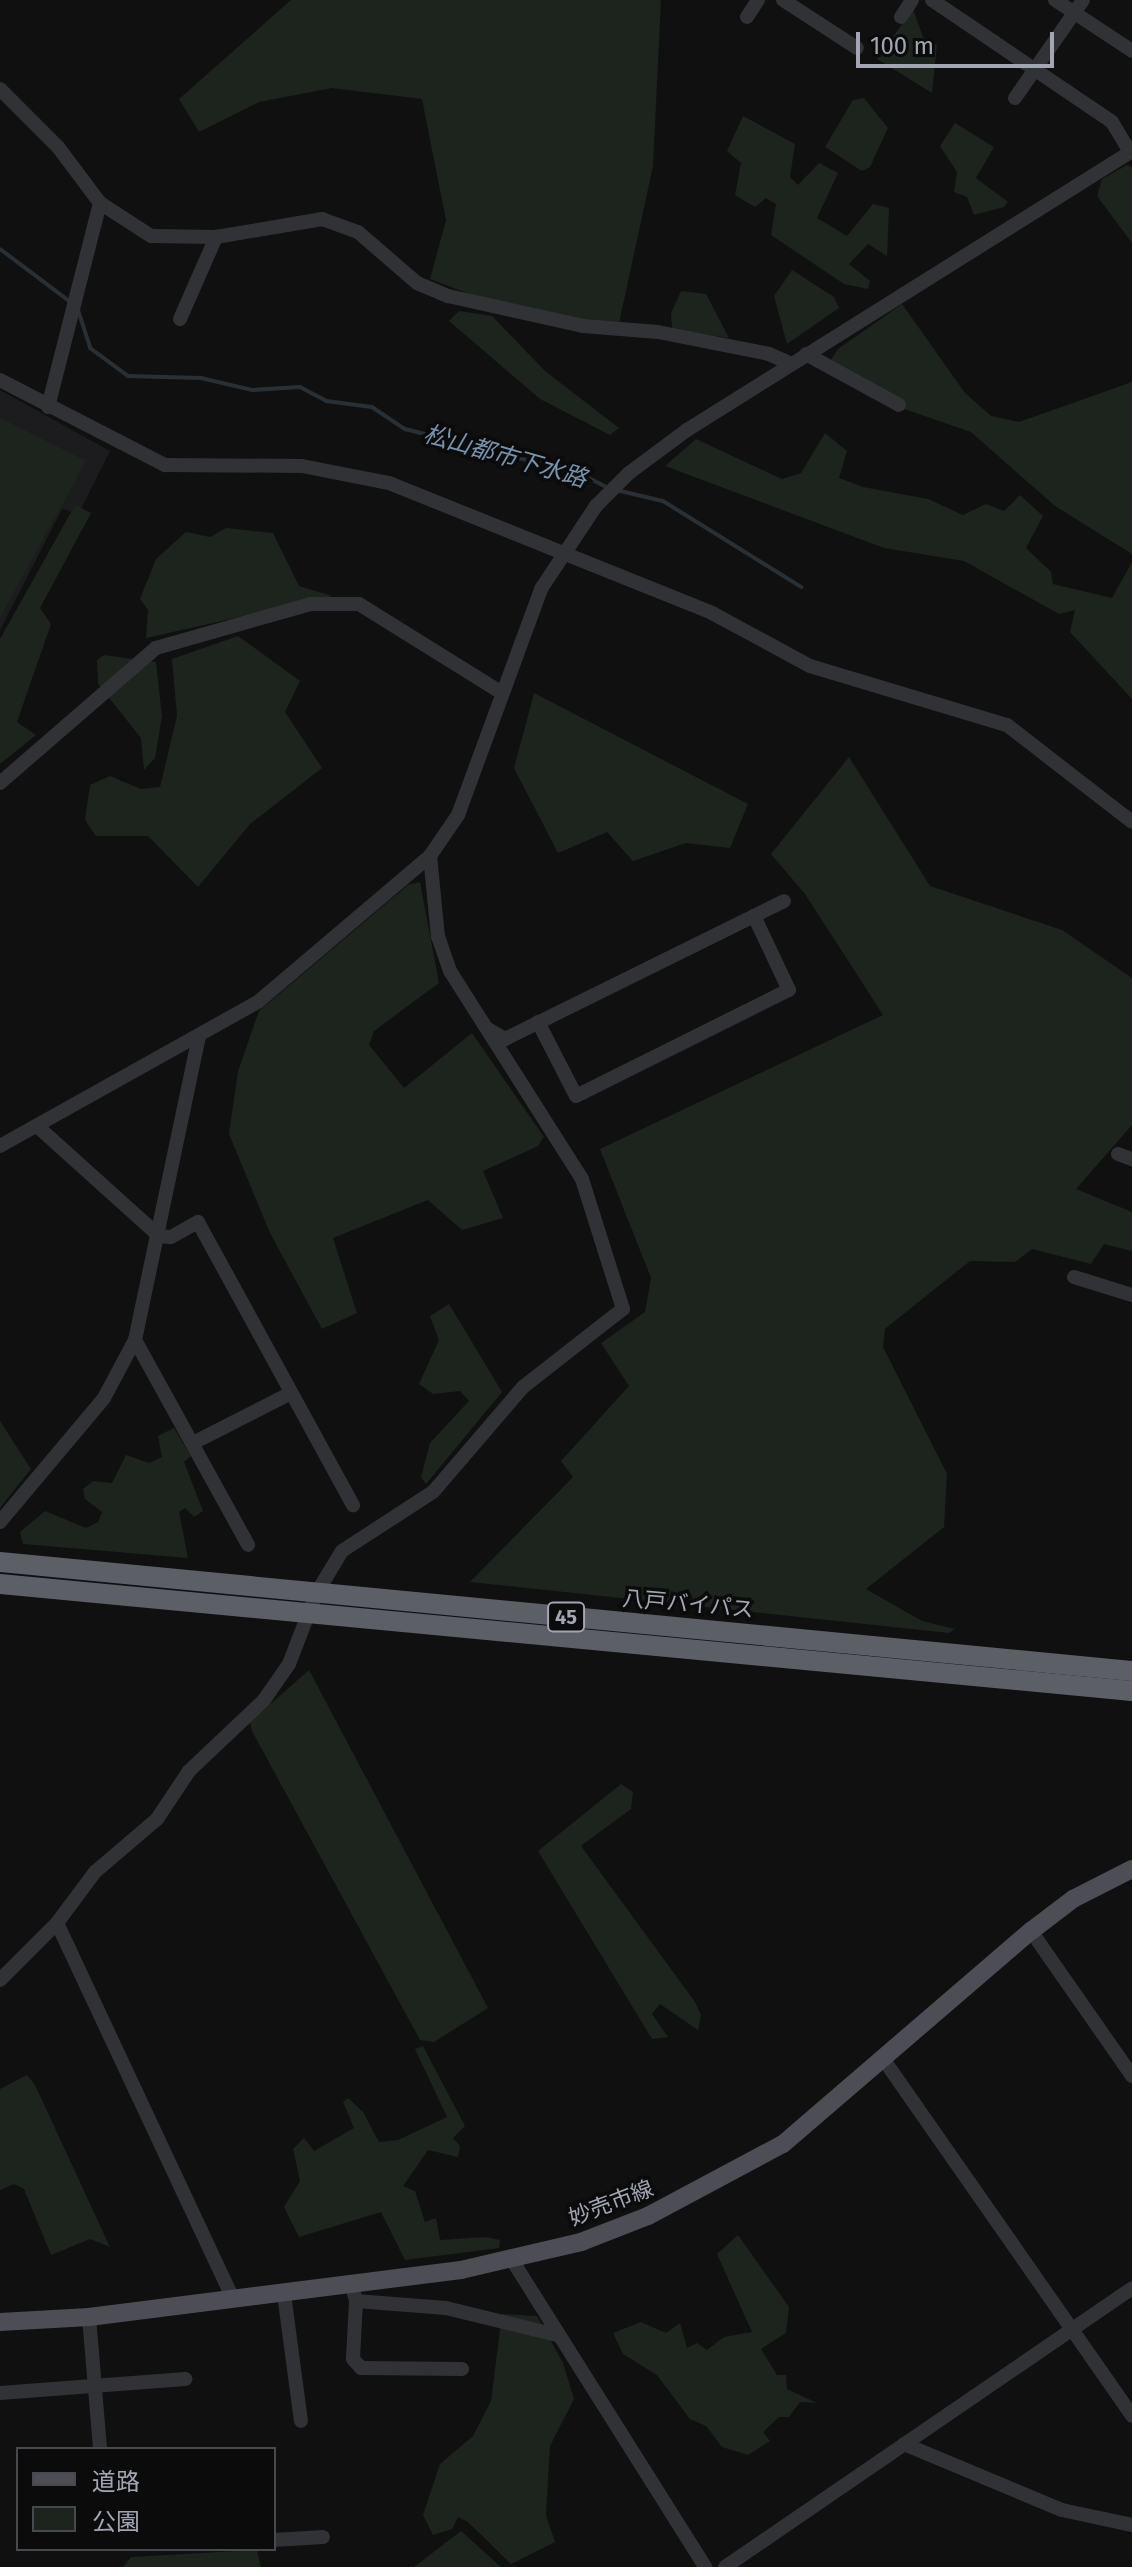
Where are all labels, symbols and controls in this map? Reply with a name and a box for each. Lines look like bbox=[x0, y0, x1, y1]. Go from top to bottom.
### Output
scale bar bbox=[860, 16, 1058, 66]
text: 100 m bbox=[870, 32, 934, 60]
water label: 松山都市下水路 bbox=[420, 420, 590, 494]
street label: 八戸バイパス bbox=[621, 1585, 755, 1623]
road number: 45 bbox=[546, 1601, 586, 1633]
street label: 妙売市線 bbox=[565, 2175, 657, 2231]
legend bbox=[16, 2447, 276, 2551]
text: 道路 bbox=[92, 2468, 140, 2496]
text: 公園 bbox=[92, 2508, 140, 2536]

